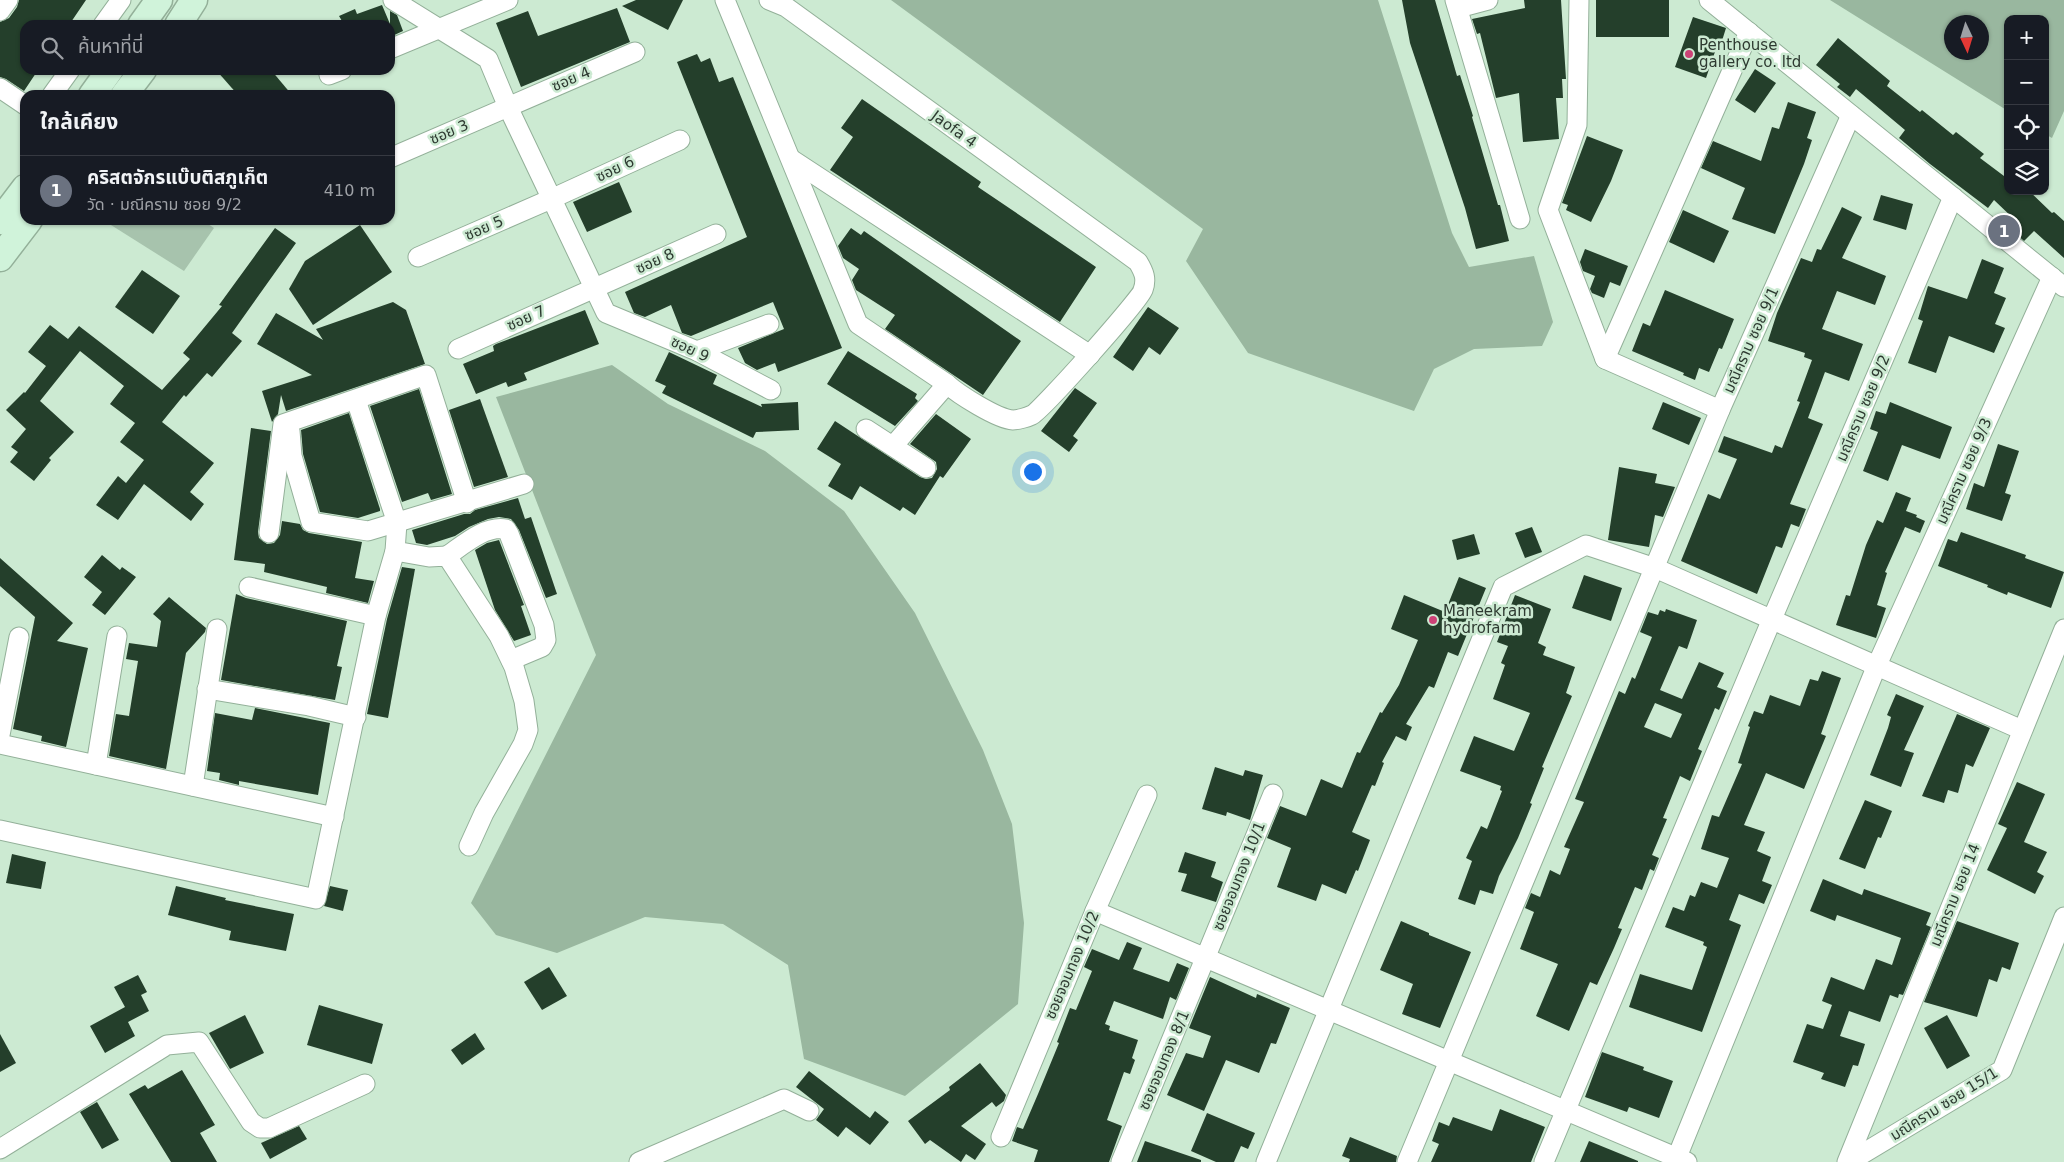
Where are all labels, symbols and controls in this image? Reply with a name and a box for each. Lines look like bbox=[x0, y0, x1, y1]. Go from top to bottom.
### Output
north arrow bbox=[1944, 15, 1989, 60]
map controls bbox=[2004, 15, 2049, 195]
button: + bbox=[2004, 15, 2049, 60]
search box bbox=[20, 20, 395, 75]
icon: search bbox=[38, 34, 66, 62]
text: ค้นหาที่นี่ bbox=[78, 35, 143, 57]
place label: Penthouse gallery co. ltd bbox=[1699, 36, 1801, 71]
marker: Penthouse gallery co. ltd bbox=[1683, 48, 1695, 60]
button: − bbox=[2004, 60, 2049, 105]
street label: ซอย 4 bbox=[549, 63, 593, 95]
button: locate bbox=[2004, 105, 2049, 150]
street label: Jaofa 4 bbox=[927, 106, 980, 151]
text: ใกล้เคียง bbox=[40, 110, 118, 134]
street label: ซอย 3 bbox=[427, 116, 471, 148]
button: layers bbox=[2004, 150, 2049, 195]
street label: ซอย 6 bbox=[593, 152, 637, 186]
text: คริสตจักรแบ๊บติสภูเก็ต bbox=[87, 166, 268, 188]
text: 1 bbox=[50, 181, 62, 200]
text: 410 m bbox=[324, 181, 375, 200]
text: วัด · มณีคราม ซอย 9/2 bbox=[87, 195, 242, 214]
street label: ซอย 5 bbox=[462, 212, 506, 244]
pin: 1 bbox=[1988, 212, 2020, 250]
street label: ซอย 8 bbox=[633, 245, 677, 277]
street label: มณีคราม ซอย 9/1 bbox=[1720, 284, 1782, 396]
street label: ซอย 7 bbox=[504, 302, 548, 334]
street label: ซอย 9 bbox=[668, 332, 712, 366]
street label: มณีคราม ซอย 9/2 bbox=[1832, 352, 1894, 464]
street label: มณีคราม ซอย 9/3 bbox=[1933, 415, 1995, 527]
your location bbox=[1020, 459, 1046, 485]
place label: Maneekram hydrofarm bbox=[1443, 602, 1532, 637]
marker: Maneekram hydrofarm bbox=[1427, 614, 1439, 626]
street label: ซอยจอมทอง 10/1 bbox=[1209, 819, 1269, 933]
street label: มณีคราม ซอย 14 bbox=[1926, 841, 1984, 949]
street label: ซอยจอมทอง 10/2 bbox=[1041, 908, 1103, 1022]
street label: ซอยจอมทอง 8/1 bbox=[1135, 1008, 1193, 1112]
street label: มณีคราม ซอย 15/1 bbox=[1887, 1064, 2001, 1144]

